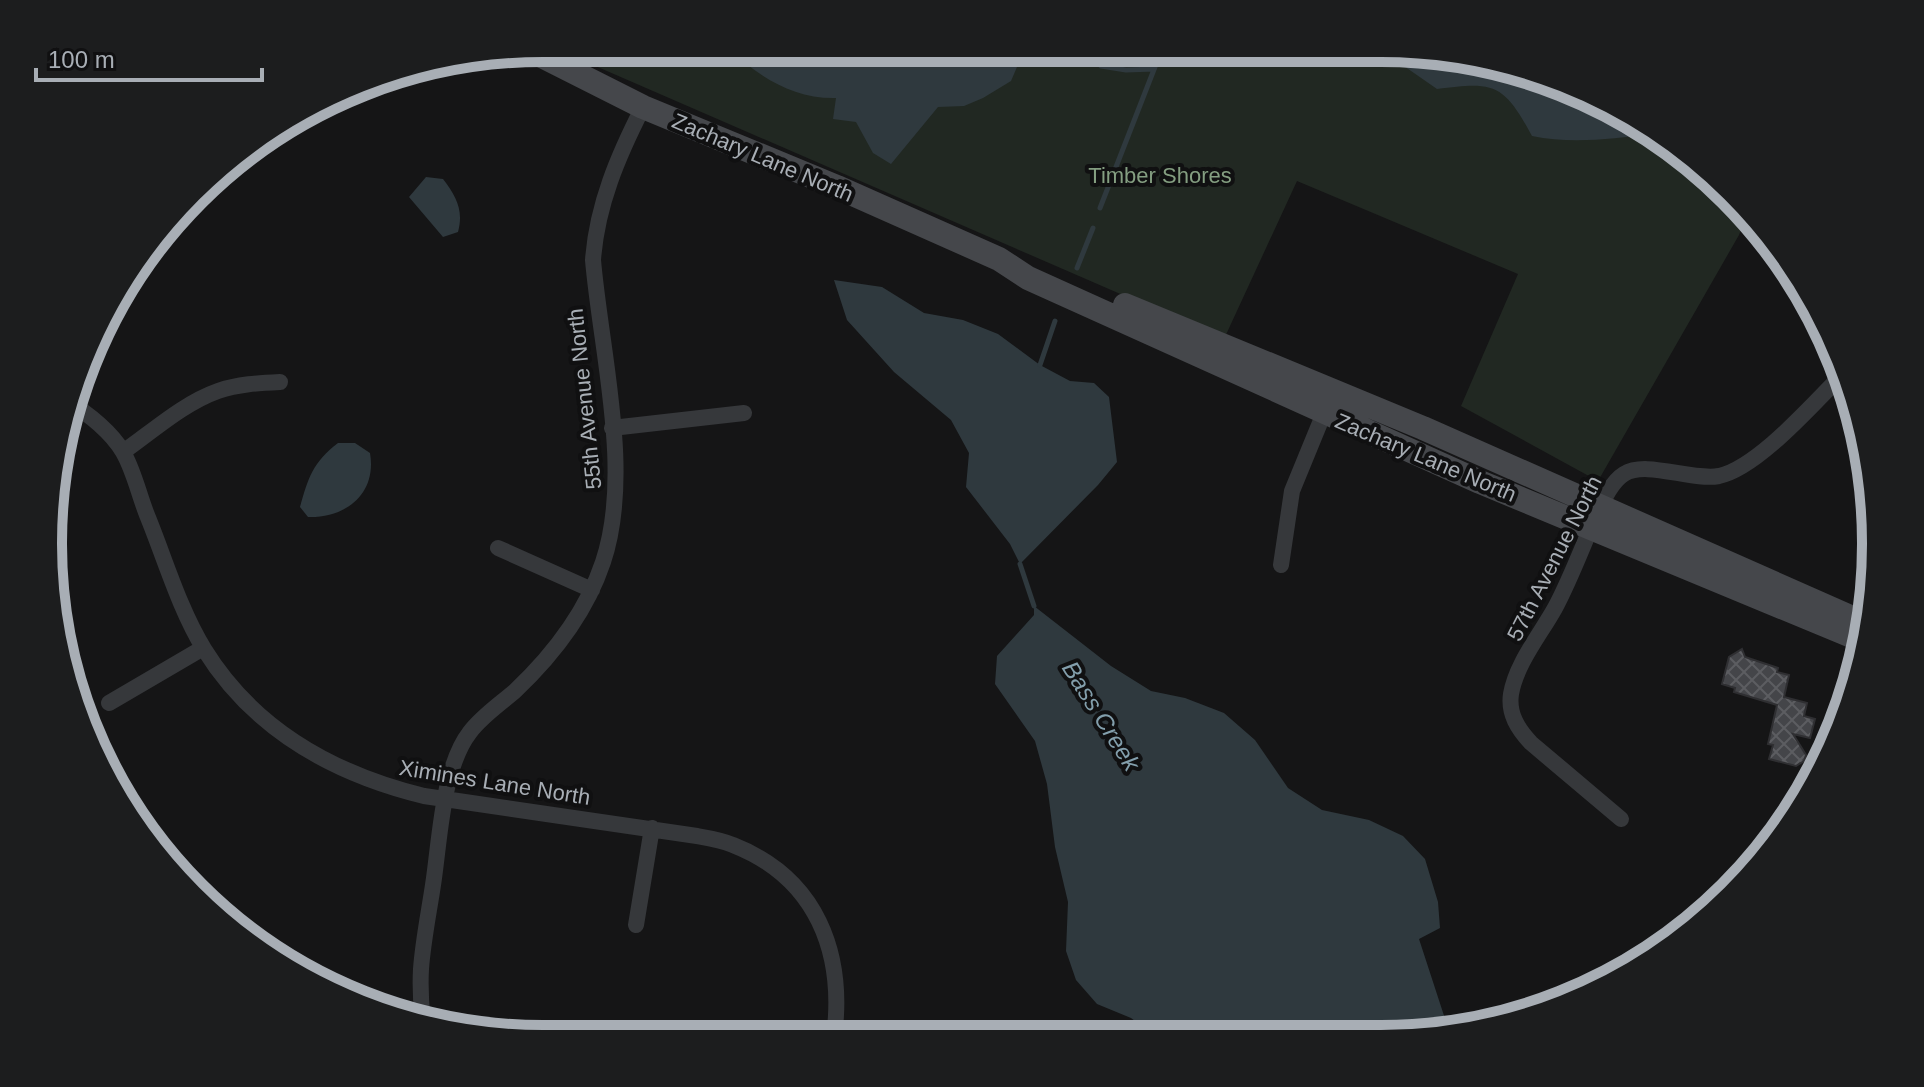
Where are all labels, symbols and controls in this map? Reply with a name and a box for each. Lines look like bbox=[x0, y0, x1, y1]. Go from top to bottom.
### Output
scale bar bbox=[36, 32, 262, 82]
text: 100 m bbox=[48, 46, 115, 73]
street label: Zachary Lane North bbox=[668, 108, 857, 207]
park label: Timber Shores bbox=[1088, 163, 1232, 188]
street label: 55th Avenue North bbox=[563, 307, 606, 491]
street label: Zachary Lane North bbox=[1331, 408, 1520, 507]
street label: 57th Avenue North bbox=[1502, 472, 1607, 645]
water label: Bass Creek bbox=[1057, 656, 1147, 777]
street label: Ximines Lane North bbox=[398, 755, 592, 810]

